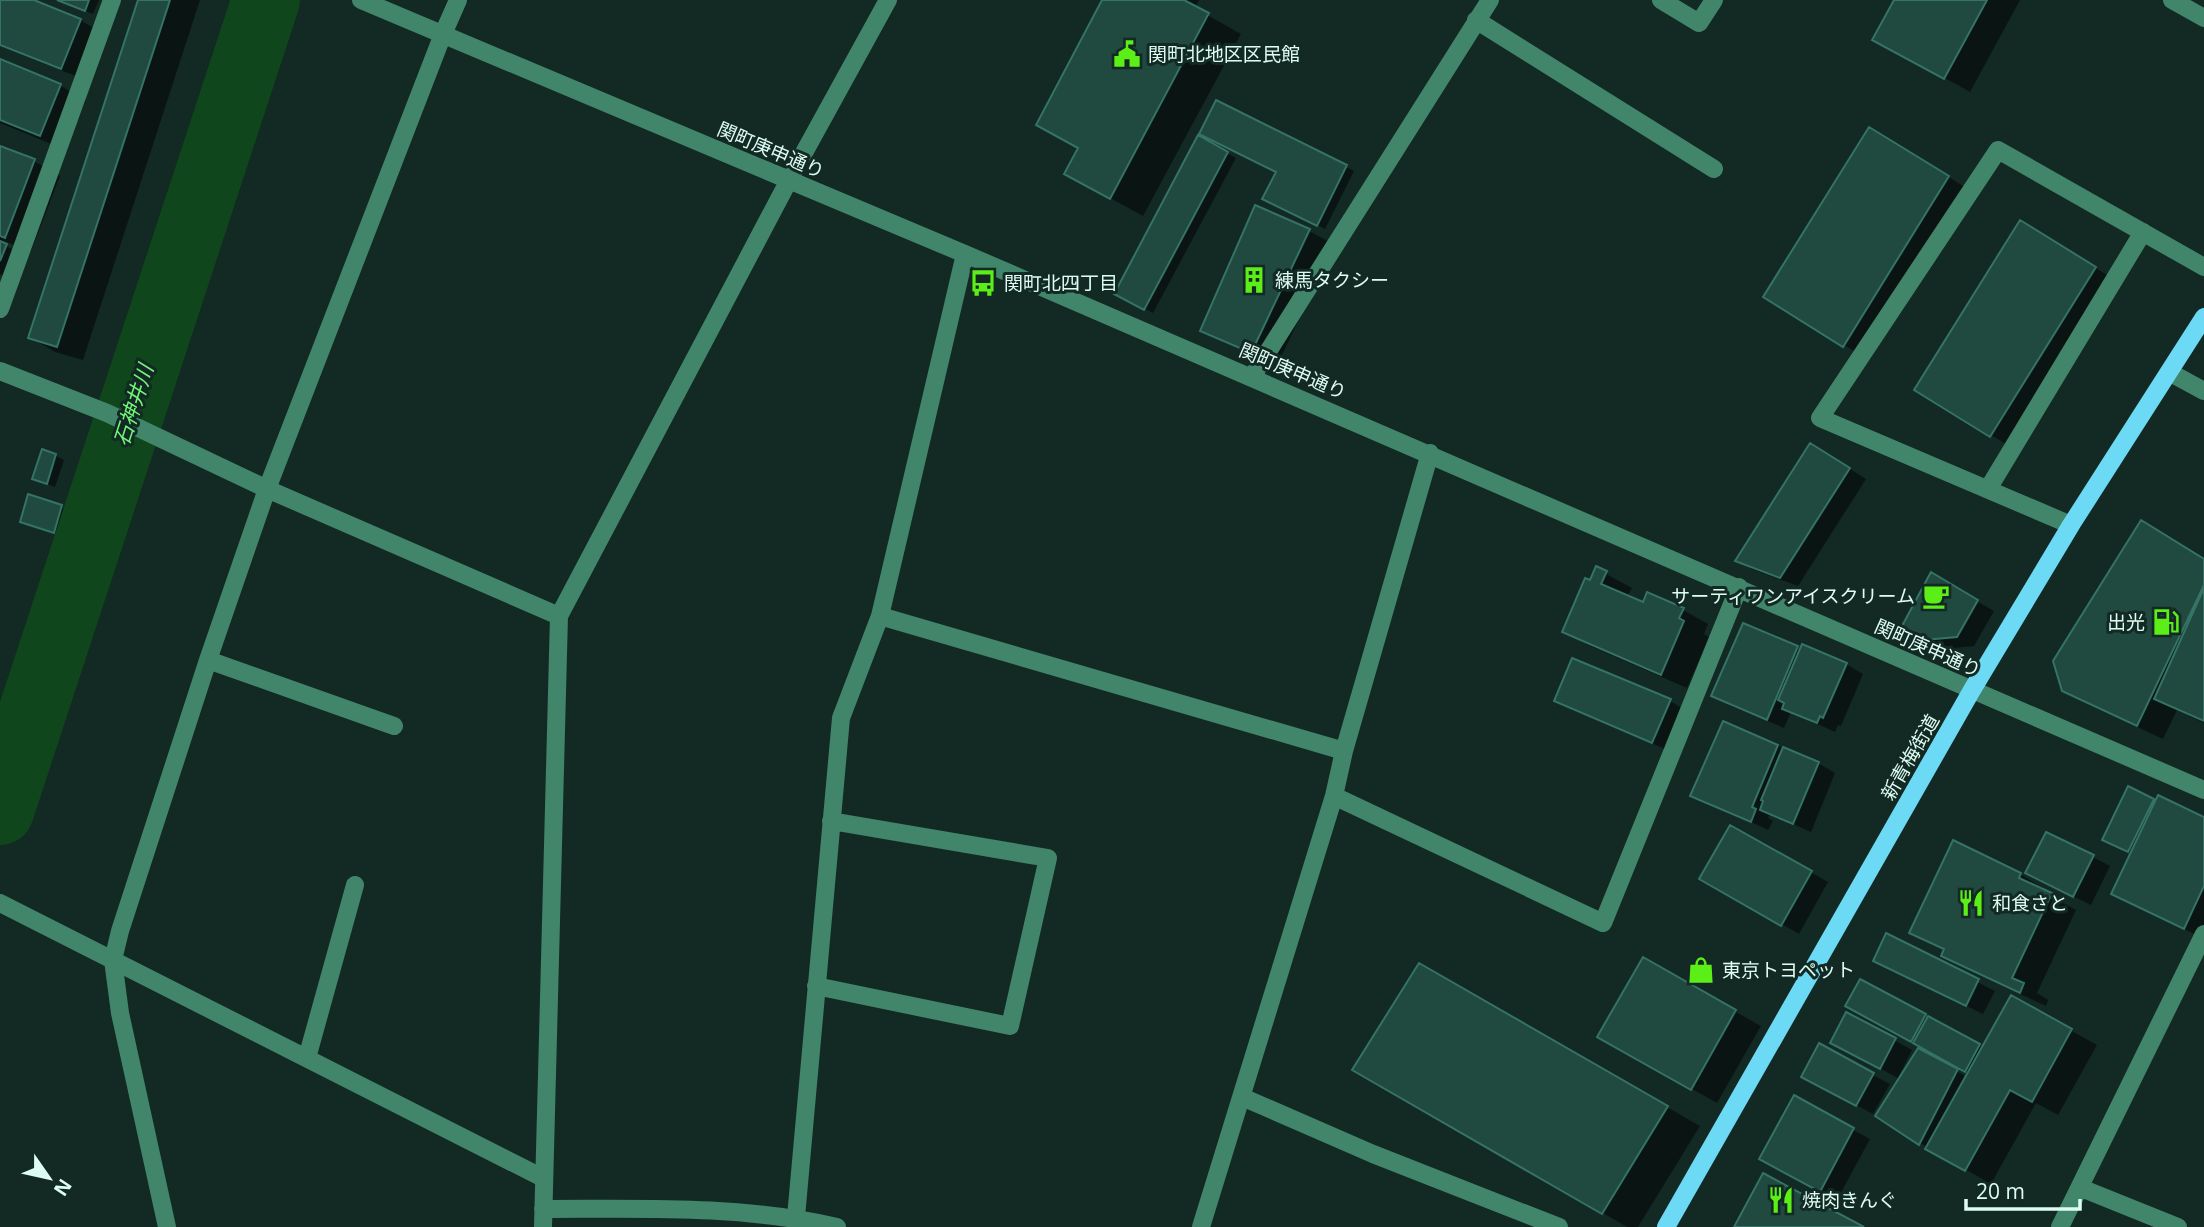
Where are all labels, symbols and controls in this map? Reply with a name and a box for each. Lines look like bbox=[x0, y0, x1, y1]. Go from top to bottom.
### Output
public building icon: 関町北地区区民館 bbox=[1112, 39, 1142, 69]
place label: 関町北地区区民館 bbox=[1148, 41, 1300, 67]
street label: 関町庚申通り bbox=[713, 116, 829, 184]
building icon: 練馬タクシー bbox=[1239, 265, 1269, 295]
place label: 練馬タクシー bbox=[1275, 267, 1389, 293]
bus stop icon: 関町北四丁目 bbox=[968, 268, 998, 298]
place label: 関町北四丁目 bbox=[1004, 270, 1118, 296]
street label: 関町庚申通り bbox=[1235, 337, 1351, 405]
water label: 石神井川 bbox=[107, 359, 160, 449]
cafe icon: サーティワンアイスクリーム bbox=[1921, 581, 1951, 611]
place label: サーティワンアイスクリーム bbox=[1671, 583, 1915, 609]
fuel station icon: 出光 bbox=[2151, 607, 2181, 637]
place label: 出光 bbox=[2107, 609, 2145, 635]
street label: 関町庚申通り bbox=[1871, 613, 1985, 683]
street label: 新青梅街道 bbox=[1875, 709, 1945, 805]
restaurant icon: 和食さと bbox=[1956, 888, 1986, 918]
place label: 和食さと bbox=[1992, 890, 2068, 916]
shop icon: 東京トヨペット bbox=[1686, 955, 1716, 985]
place label: 東京トヨペット bbox=[1722, 957, 1855, 983]
north arrow bbox=[14, 1143, 84, 1213]
scale bar bbox=[1966, 1168, 2080, 1212]
text: N bbox=[48, 1174, 78, 1201]
text: 20 m bbox=[1976, 1177, 2025, 1205]
restaurant icon: 焼肉きんぐ bbox=[1766, 1185, 1796, 1215]
place label: 焼肉きんぐ bbox=[1802, 1187, 1897, 1213]

